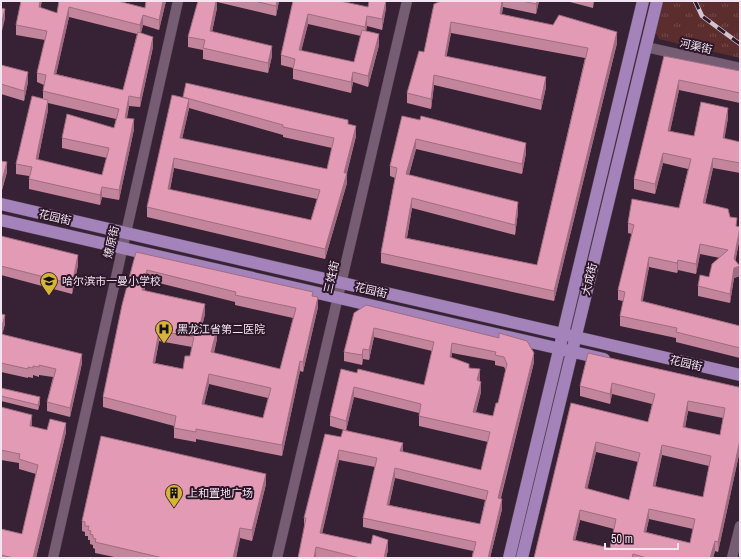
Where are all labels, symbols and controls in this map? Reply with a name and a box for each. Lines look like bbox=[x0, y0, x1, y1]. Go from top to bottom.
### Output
street label: 河渠街 bbox=[678, 35, 714, 57]
street label: 花园街 bbox=[37, 206, 73, 228]
street label: 燎原街 bbox=[100, 224, 122, 260]
street label: 三姓街 bbox=[320, 259, 342, 295]
street label: 大成街 bbox=[578, 261, 600, 297]
school or university icon: 哈尔滨市一曼小学校 bbox=[39, 271, 59, 296]
place label: 哈尔滨市一曼小学校 bbox=[62, 274, 161, 288]
street label: 花园街 bbox=[353, 279, 389, 301]
hospital icon: 黑龙江省第二医院 bbox=[154, 319, 174, 344]
place label: 黑龙江省第二医院 bbox=[177, 322, 265, 336]
street label: 花园街 bbox=[668, 352, 704, 374]
building icon: 上和置地广场 bbox=[164, 483, 184, 508]
place label: 上和置地广场 bbox=[187, 486, 253, 500]
scale bar bbox=[605, 525, 678, 551]
text: 50 m bbox=[611, 531, 633, 547]

